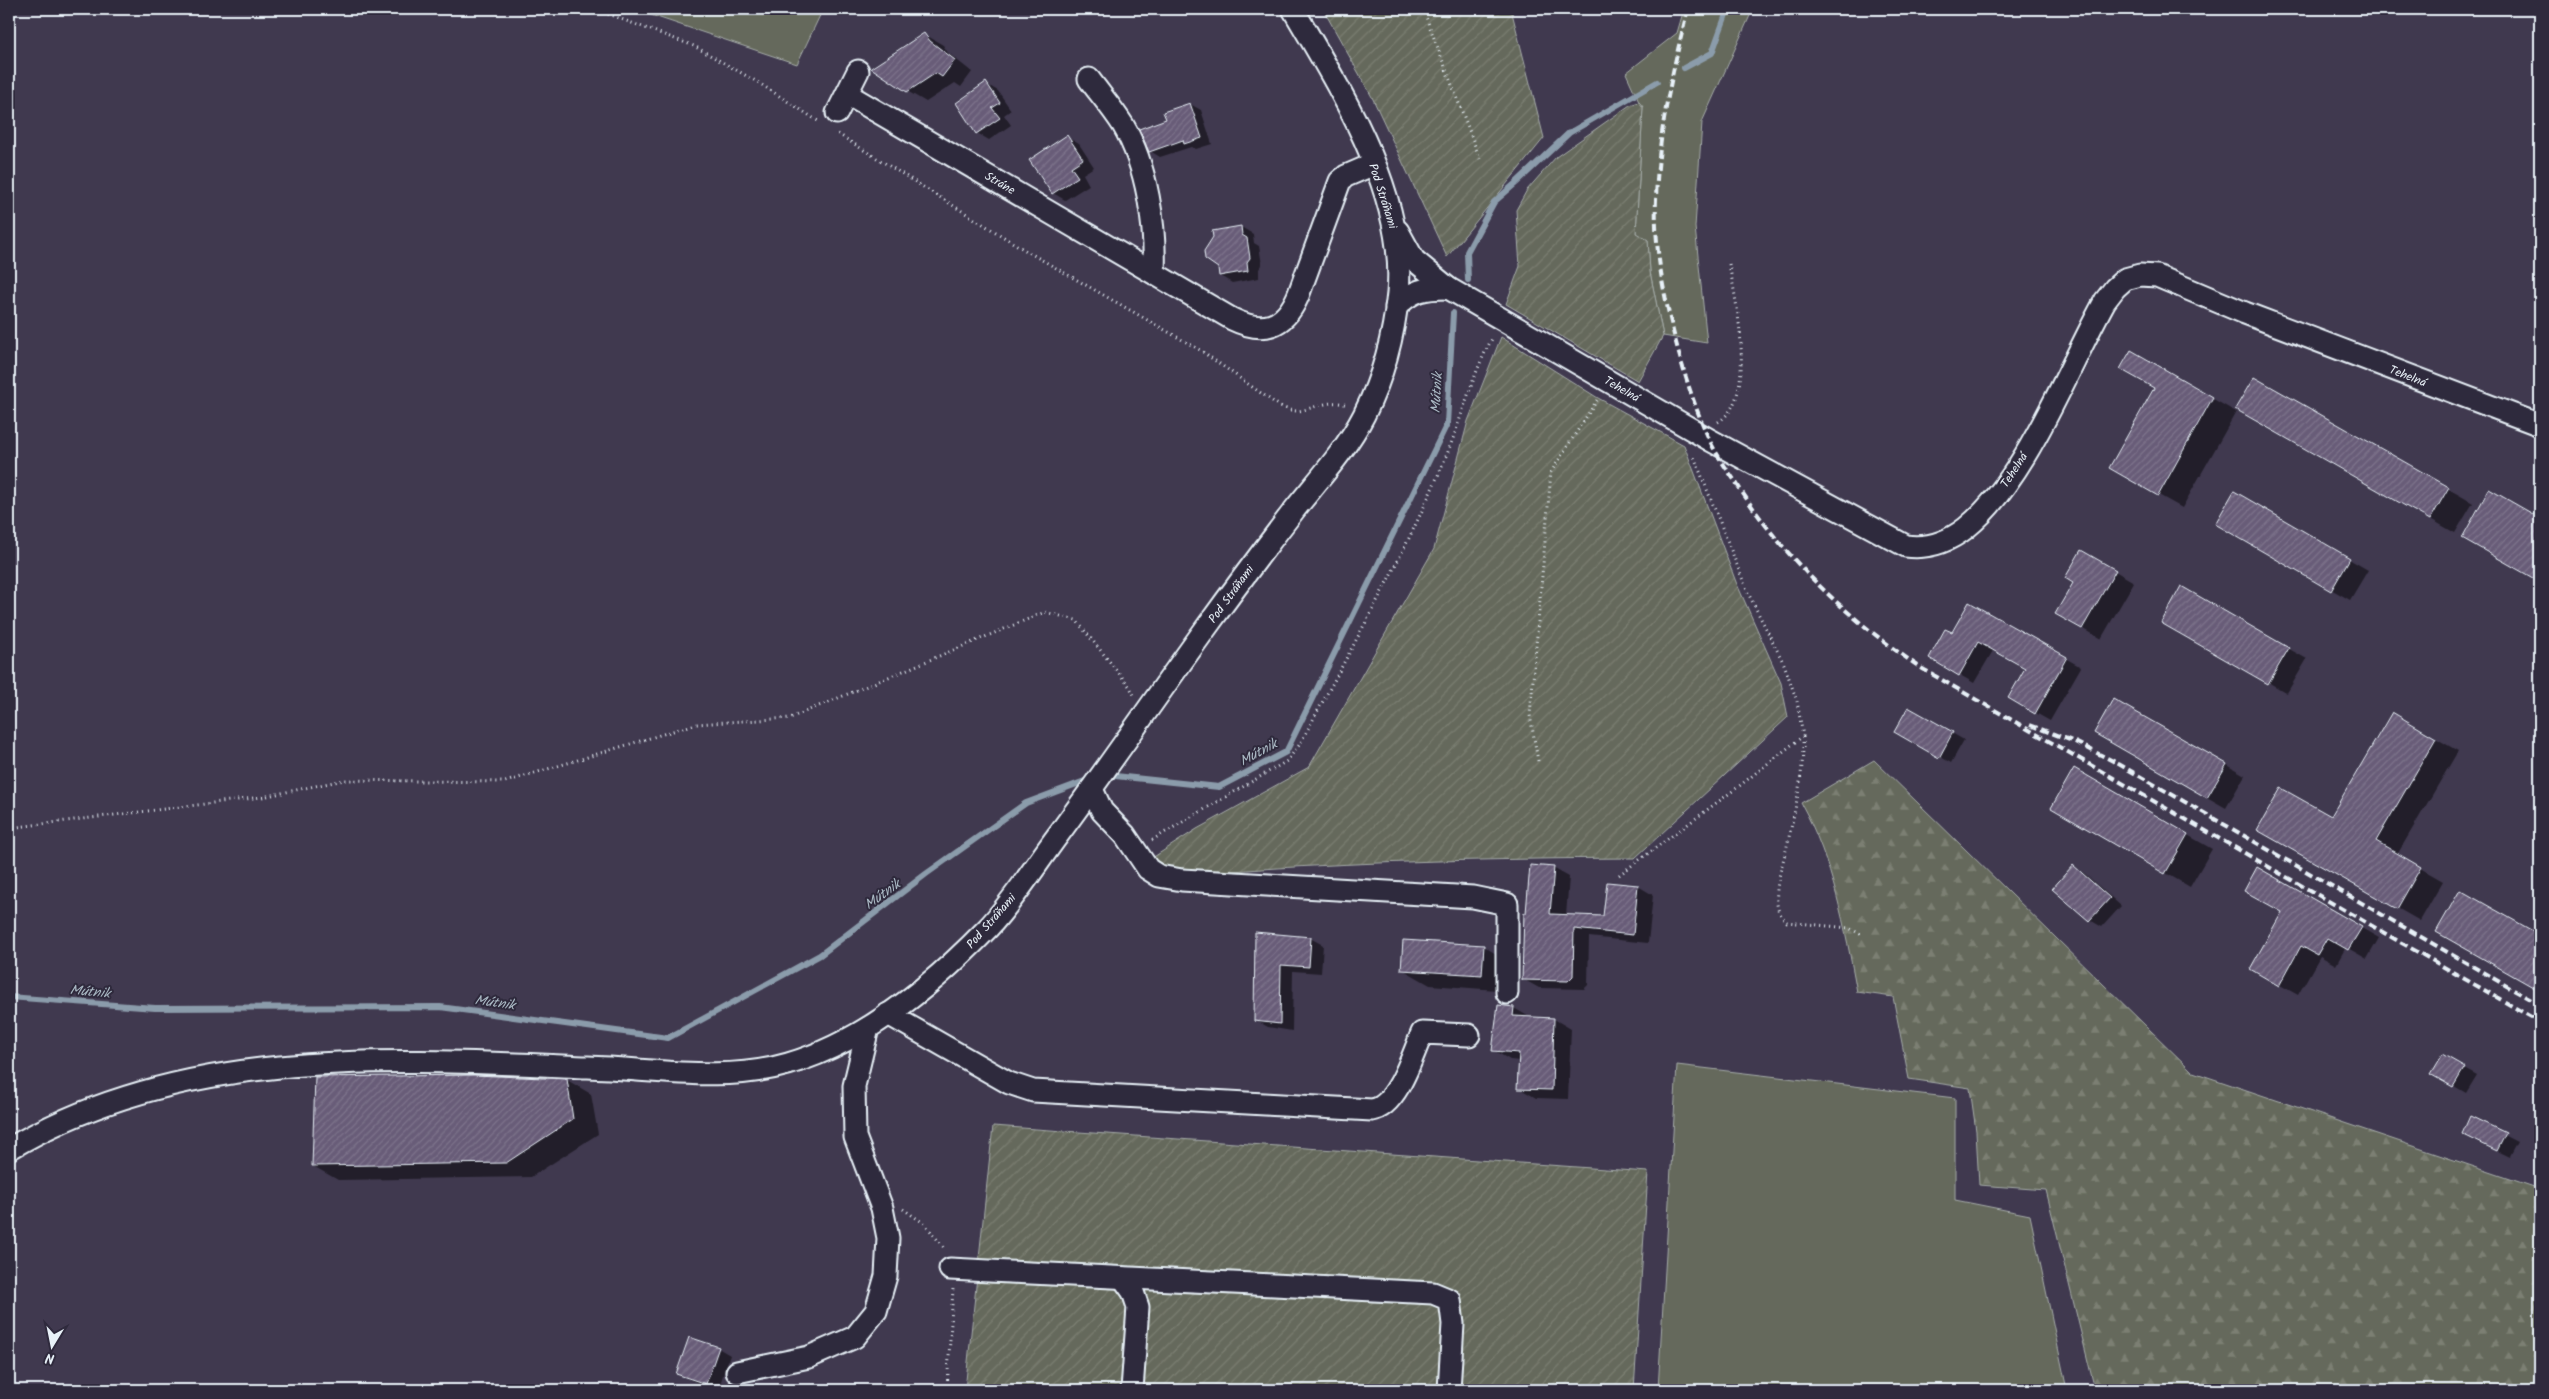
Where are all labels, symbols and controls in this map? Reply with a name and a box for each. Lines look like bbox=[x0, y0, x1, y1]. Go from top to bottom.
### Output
street label: Pod Stráňami bbox=[1363, 161, 1402, 232]
street label: Stráne bbox=[981, 167, 1019, 200]
street label: Tehelná bbox=[2386, 361, 2431, 393]
water label: Mútnik bbox=[1425, 370, 1449, 414]
street label: Tehelná bbox=[1600, 372, 1644, 408]
street label: Tehelná bbox=[1996, 448, 2034, 492]
street label: Pod Stráňami bbox=[1204, 560, 1260, 627]
water label: Mútnik bbox=[1235, 732, 1284, 772]
water label: Mútnik bbox=[860, 873, 907, 916]
street label: Pod Stráňami bbox=[962, 889, 1022, 953]
water label: Mútnik bbox=[69, 979, 113, 1005]
water label: Mútnik bbox=[473, 989, 519, 1017]
north arrow bbox=[28, 1322, 78, 1372]
text: N bbox=[43, 1346, 56, 1369]

